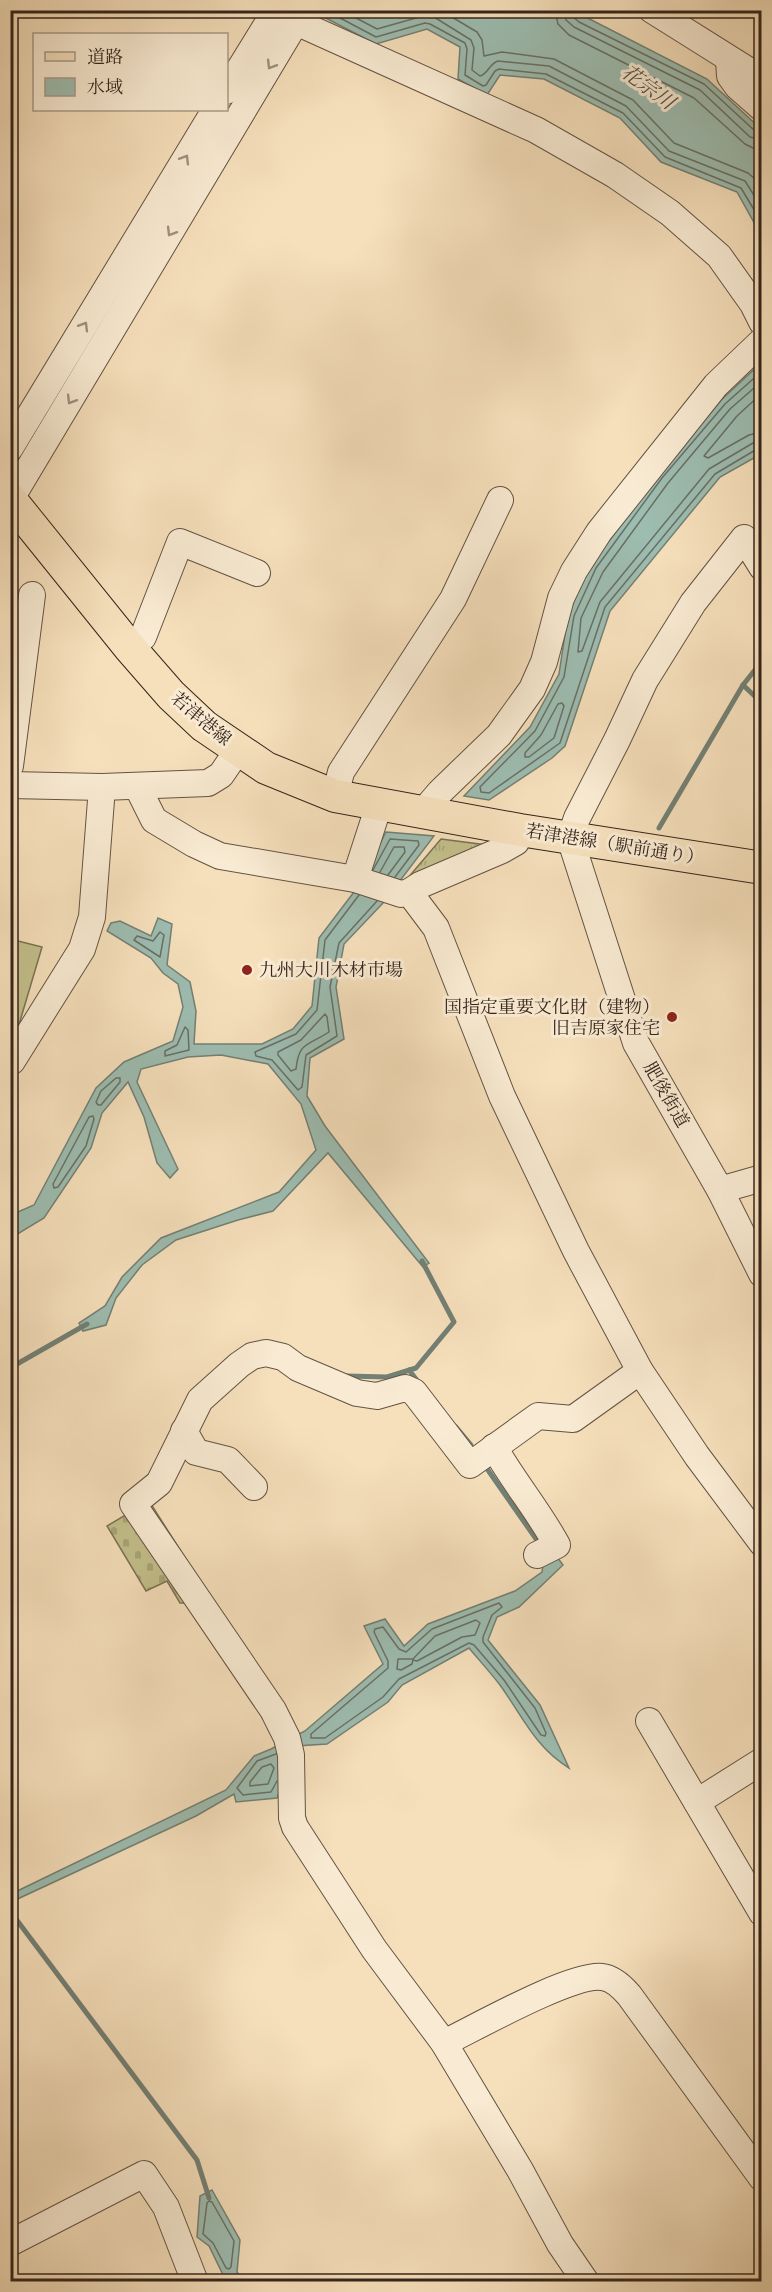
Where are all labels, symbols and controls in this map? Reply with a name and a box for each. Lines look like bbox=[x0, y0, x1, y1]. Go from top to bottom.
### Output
legend bbox=[33, 33, 228, 111]
text: 道路 bbox=[87, 47, 123, 68]
one-way arrow bbox=[266, 59, 278, 69]
water label: 花宗川 bbox=[617, 60, 681, 115]
text: 水域 bbox=[87, 77, 123, 98]
one-way arrow bbox=[178, 155, 190, 165]
one-way arrow bbox=[166, 226, 178, 236]
one-way arrow bbox=[76, 322, 88, 332]
one-way arrow bbox=[66, 394, 78, 404]
street label: 若津港線 bbox=[167, 688, 235, 750]
street label: 若津港線（駅前通り） bbox=[524, 821, 706, 869]
place label: 九州大川木材市場 bbox=[259, 960, 403, 981]
marker: 九州大川木材市場 bbox=[240, 963, 254, 977]
place label: 国指定重要文化財（建物） 旧吉原家住宅 bbox=[444, 997, 660, 1039]
marker: 国指定重要文化財（建物） 旧吉原家住宅 bbox=[665, 1010, 679, 1024]
street label: 肥後街道 bbox=[639, 1059, 693, 1131]

